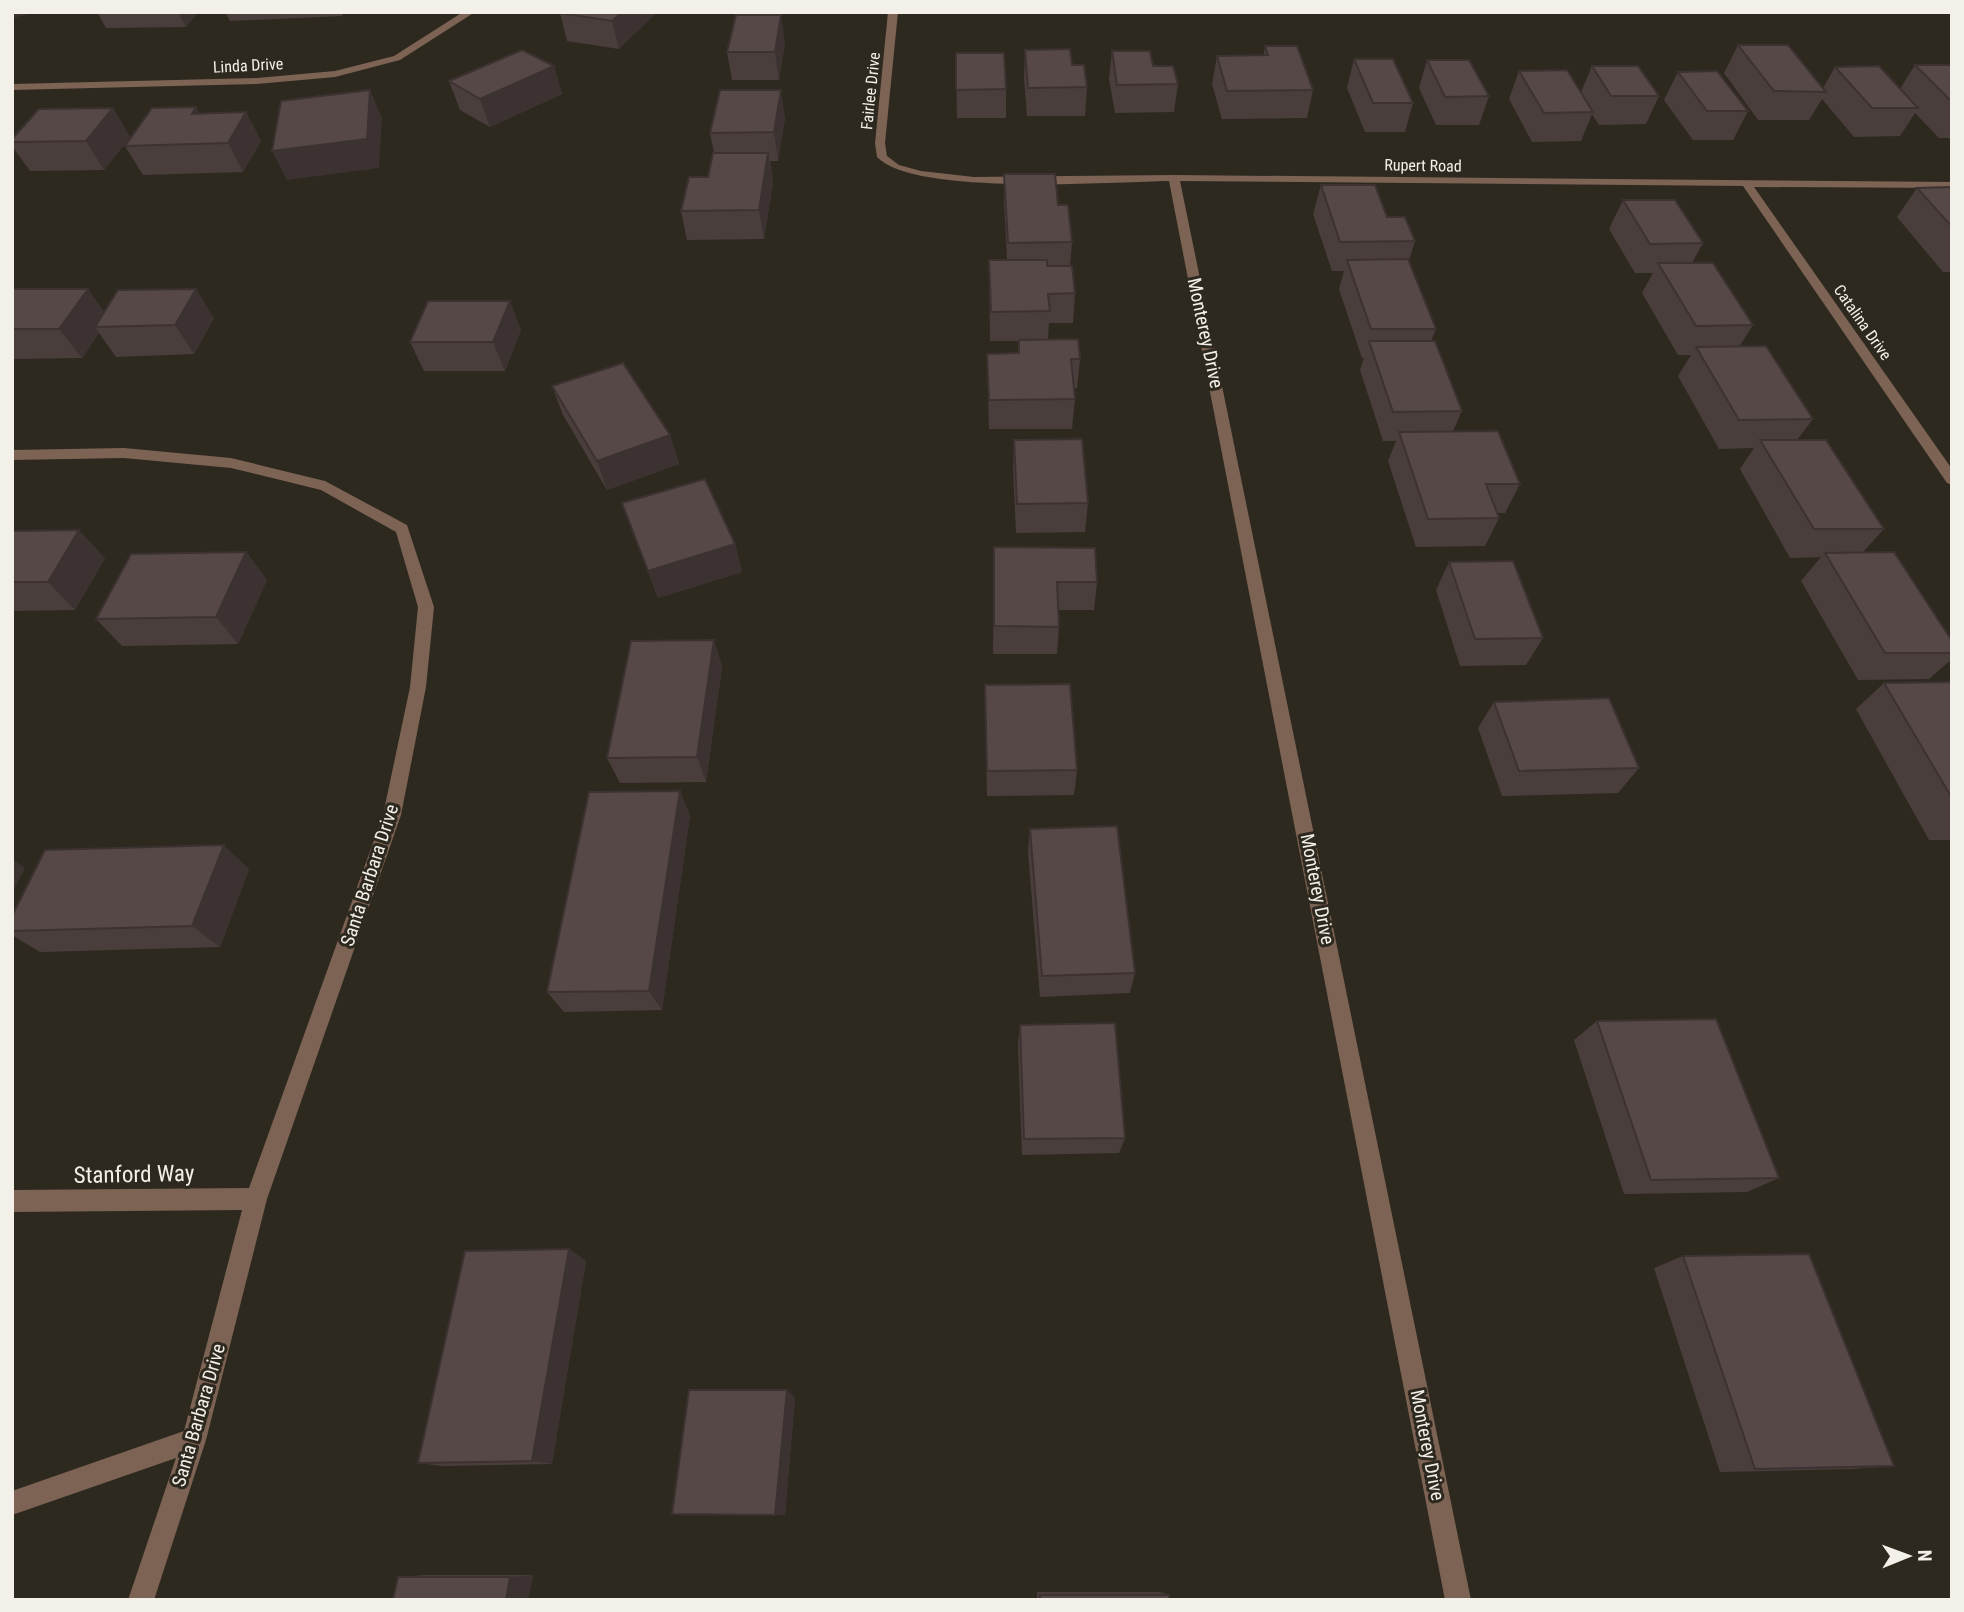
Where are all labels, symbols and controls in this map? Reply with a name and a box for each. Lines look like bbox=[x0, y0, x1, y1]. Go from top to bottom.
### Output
street label: Fairlee Drive bbox=[857, 51, 884, 131]
street label: Linda Drive bbox=[212, 54, 284, 77]
street label: Rupert Road bbox=[1384, 155, 1462, 176]
street label: Monterey Drive bbox=[1183, 276, 1228, 390]
street label: Catalina Drive bbox=[1830, 281, 1895, 364]
street label: Santa Barbara Drive bbox=[336, 801, 403, 949]
street label: Monterey Drive bbox=[1296, 832, 1340, 946]
street label: Stanford Way bbox=[73, 1160, 195, 1189]
street label: Santa Barbara Drive bbox=[167, 1341, 230, 1489]
street label: Monterey Drive bbox=[1406, 1388, 1450, 1502]
north arrow bbox=[1873, 1521, 1943, 1591]
text: N bbox=[1913, 1550, 1936, 1562]

